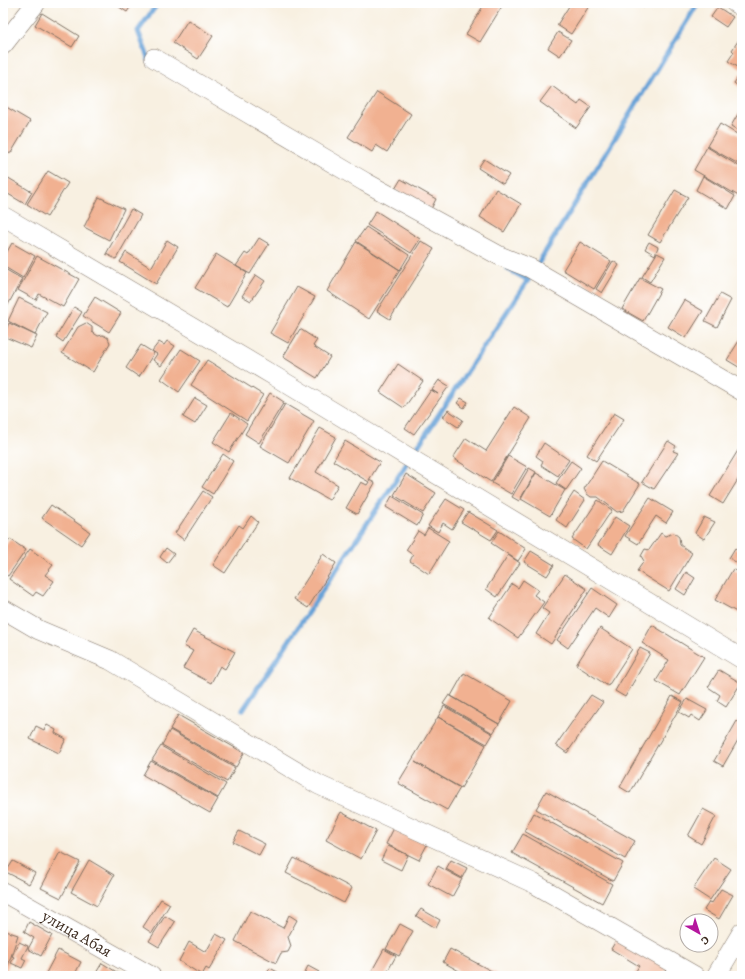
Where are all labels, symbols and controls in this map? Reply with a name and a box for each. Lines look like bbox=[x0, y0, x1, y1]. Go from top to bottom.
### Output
street label: улица Абая bbox=[37, 905, 116, 963]
north arrow bbox=[679, 913, 719, 953]
text: С bbox=[697, 932, 712, 948]

